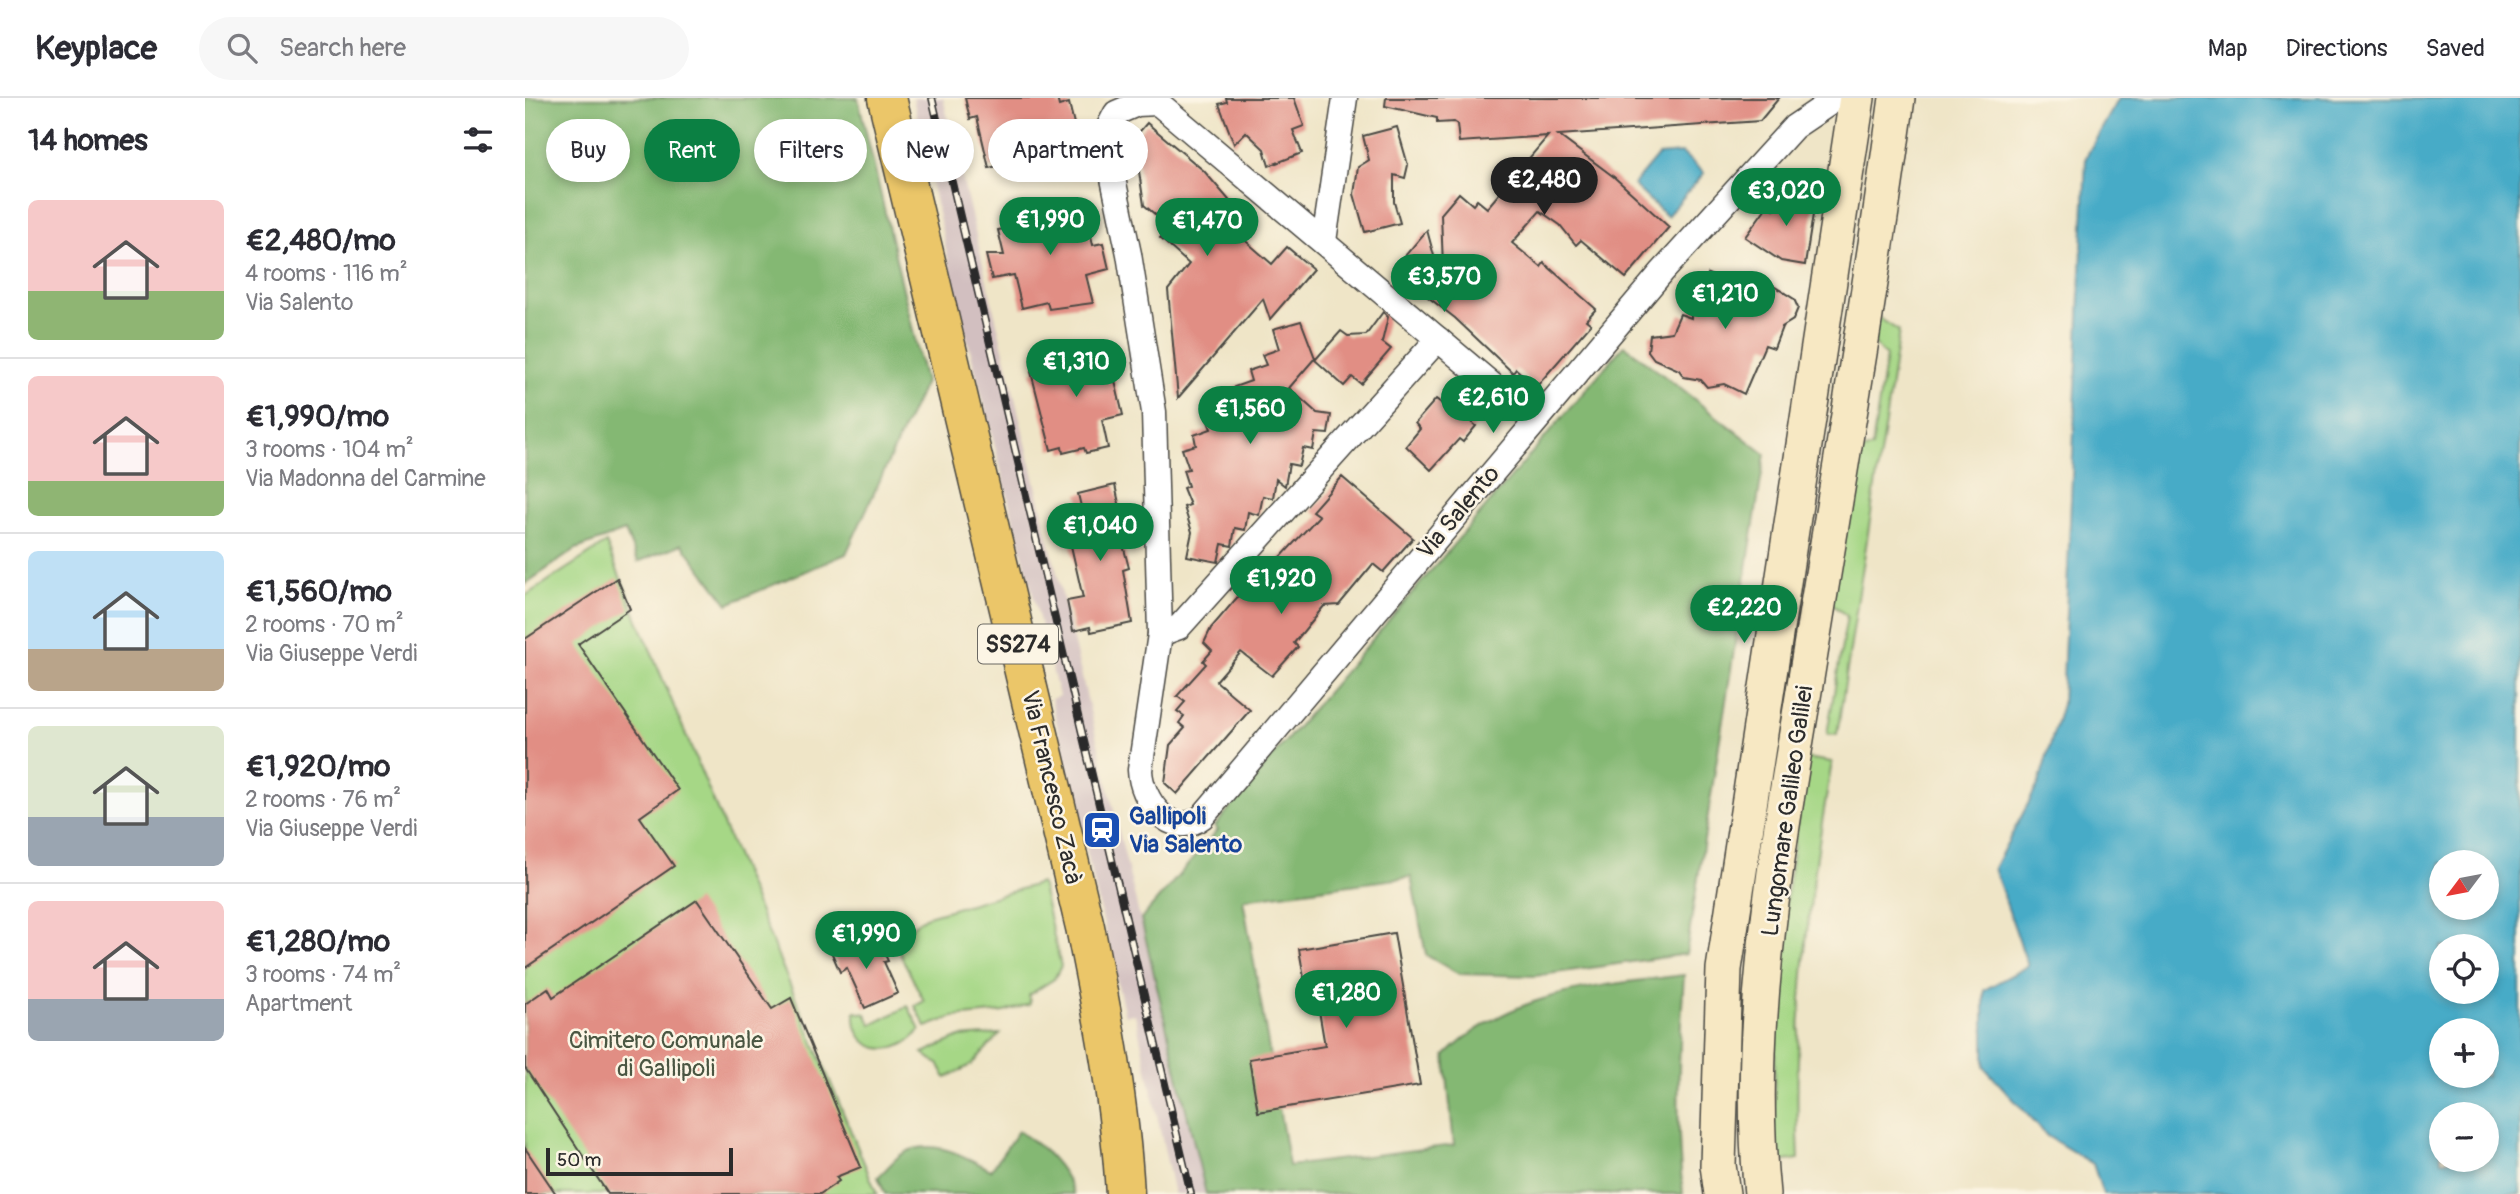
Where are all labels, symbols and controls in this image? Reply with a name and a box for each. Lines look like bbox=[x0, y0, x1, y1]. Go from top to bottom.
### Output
search box bbox=[199, 17, 689, 80]
text: Keyplace bbox=[35, 28, 157, 69]
icon: search bbox=[223, 29, 261, 67]
text: Search here bbox=[279, 32, 406, 64]
text: Map bbox=[2208, 34, 2248, 63]
text: Directions bbox=[2286, 34, 2387, 63]
text: Saved bbox=[2425, 34, 2485, 63]
chip: Buy bbox=[546, 119, 630, 182]
chip: Rent bbox=[644, 119, 740, 182]
chip: Filters bbox=[754, 119, 867, 182]
chip: New bbox=[881, 119, 974, 182]
chip: Apartment bbox=[988, 119, 1148, 182]
icon: filters bbox=[459, 121, 497, 159]
text: 14 homes bbox=[28, 122, 148, 159]
pin: €2,480 bbox=[1487, 158, 1601, 217]
text: €2,480 bbox=[1507, 165, 1581, 194]
pin: €3,020 bbox=[1729, 169, 1843, 228]
text: €3,020 bbox=[1747, 176, 1825, 205]
pin: €1,990 bbox=[993, 198, 1107, 257]
pin: €1,470 bbox=[1150, 198, 1264, 258]
text: €1,990 bbox=[1015, 205, 1085, 234]
text: €1,470 bbox=[1171, 206, 1243, 235]
text: €2,480/mo bbox=[245, 222, 396, 259]
icon: home bbox=[84, 228, 168, 312]
pin: €3,570 bbox=[1387, 254, 1501, 314]
text: 4 rooms · 116 m² bbox=[245, 259, 408, 288]
text: €3,570 bbox=[1407, 262, 1481, 291]
pin: €1,210 bbox=[1668, 272, 1782, 331]
text: €1,210 bbox=[1691, 279, 1759, 308]
text: Via Salento bbox=[245, 288, 353, 317]
pin: €1,310 bbox=[1019, 340, 1133, 399]
text: €1,310 bbox=[1042, 347, 1110, 376]
pin: €2,610 bbox=[1436, 376, 1550, 435]
text: €2,610 bbox=[1457, 383, 1529, 412]
pin: €1,560 bbox=[1193, 386, 1307, 446]
text: €1,560 bbox=[1214, 394, 1286, 423]
text: €1,990/mo bbox=[245, 398, 389, 435]
icon: home bbox=[84, 404, 168, 488]
text: 3 rooms · 104 m² bbox=[245, 435, 414, 464]
street label: Via Salento bbox=[1411, 460, 1506, 565]
text: Via Madonna del Carmine bbox=[245, 464, 486, 493]
pin: €1,040 bbox=[1043, 504, 1157, 563]
text: €1,040 bbox=[1063, 511, 1137, 540]
pin: €1,920 bbox=[1224, 556, 1338, 616]
text: €1,920 bbox=[1246, 564, 1316, 593]
text: €1,560/mo bbox=[245, 573, 392, 610]
icon: home bbox=[84, 579, 168, 663]
pin: €2,220 bbox=[1687, 586, 1801, 645]
text: €2,220 bbox=[1706, 593, 1782, 622]
text: 2 rooms · 70 m² bbox=[245, 610, 404, 639]
road number: SS274 bbox=[978, 624, 1058, 664]
text: Via Giuseppe Verdi bbox=[245, 639, 417, 668]
street label: Lungomare Galileo Galilei bbox=[1756, 684, 1819, 938]
street label: Via Francesco Zacà bbox=[1015, 687, 1088, 887]
text: €1,920/mo bbox=[245, 748, 390, 785]
icon: home bbox=[84, 754, 168, 838]
text: 2 rooms · 76 m² bbox=[245, 785, 401, 814]
place label: Gallipoli Via Salento bbox=[1129, 802, 1242, 859]
station icon: Gallipoli Via Salento bbox=[1081, 809, 1123, 851]
text: Via Giuseppe Verdi bbox=[245, 814, 417, 843]
north arrow bbox=[2429, 850, 2499, 920]
map controls bbox=[2429, 850, 2499, 1172]
pin: €1,990 bbox=[809, 912, 923, 971]
text: €1,990 bbox=[831, 919, 901, 948]
text: €1,280/mo bbox=[245, 923, 390, 960]
icon: home bbox=[84, 929, 168, 1013]
button: locate bbox=[2429, 934, 2499, 1004]
text: 3 rooms · 74 m² bbox=[245, 960, 401, 989]
pin: €1,280 bbox=[1289, 970, 1403, 1030]
text: €1,280 bbox=[1311, 978, 1381, 1007]
text: Apartment bbox=[245, 989, 352, 1018]
button: + bbox=[2429, 1018, 2499, 1088]
park label: Cimitero Comunale di Gallipoli bbox=[569, 1026, 763, 1083]
button: − bbox=[2429, 1102, 2499, 1172]
scale bar bbox=[546, 1145, 733, 1177]
text: 50 m bbox=[557, 1148, 601, 1172]

